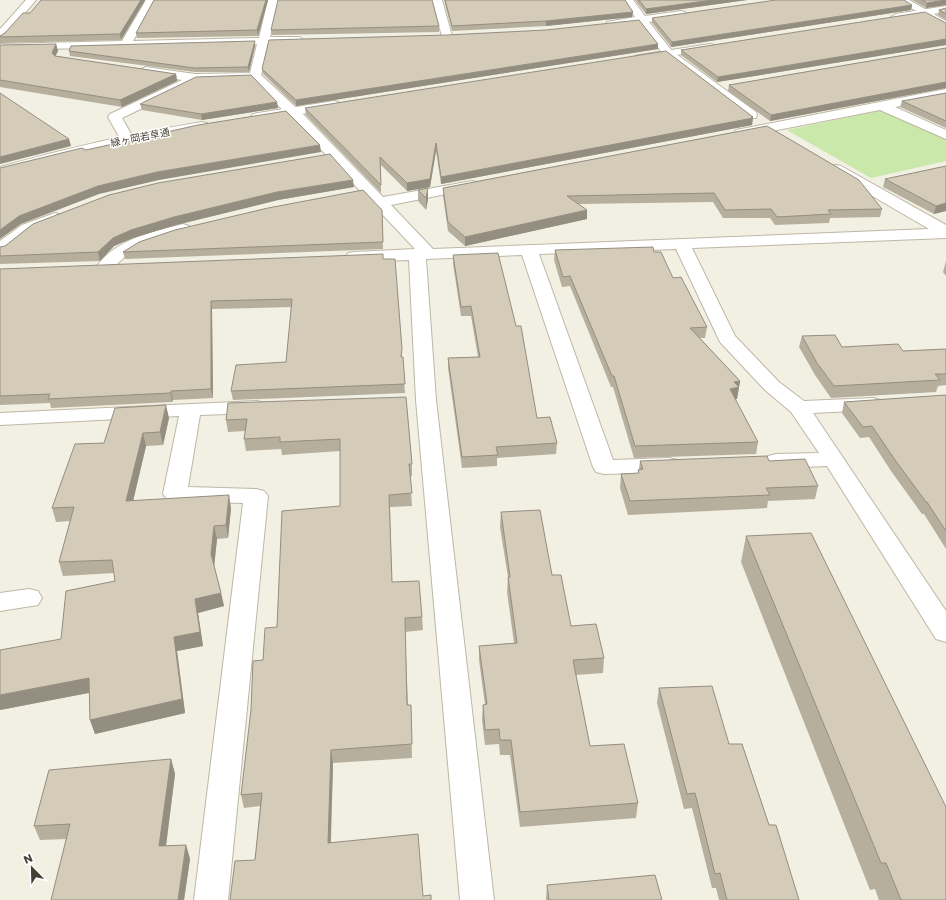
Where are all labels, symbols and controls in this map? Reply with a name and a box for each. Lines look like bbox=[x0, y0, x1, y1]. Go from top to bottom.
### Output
street label: 緑ヶ岡若草通 bbox=[109, 124, 171, 151]
north arrow bbox=[12, 848, 52, 888]
text: N bbox=[21, 850, 35, 868]

